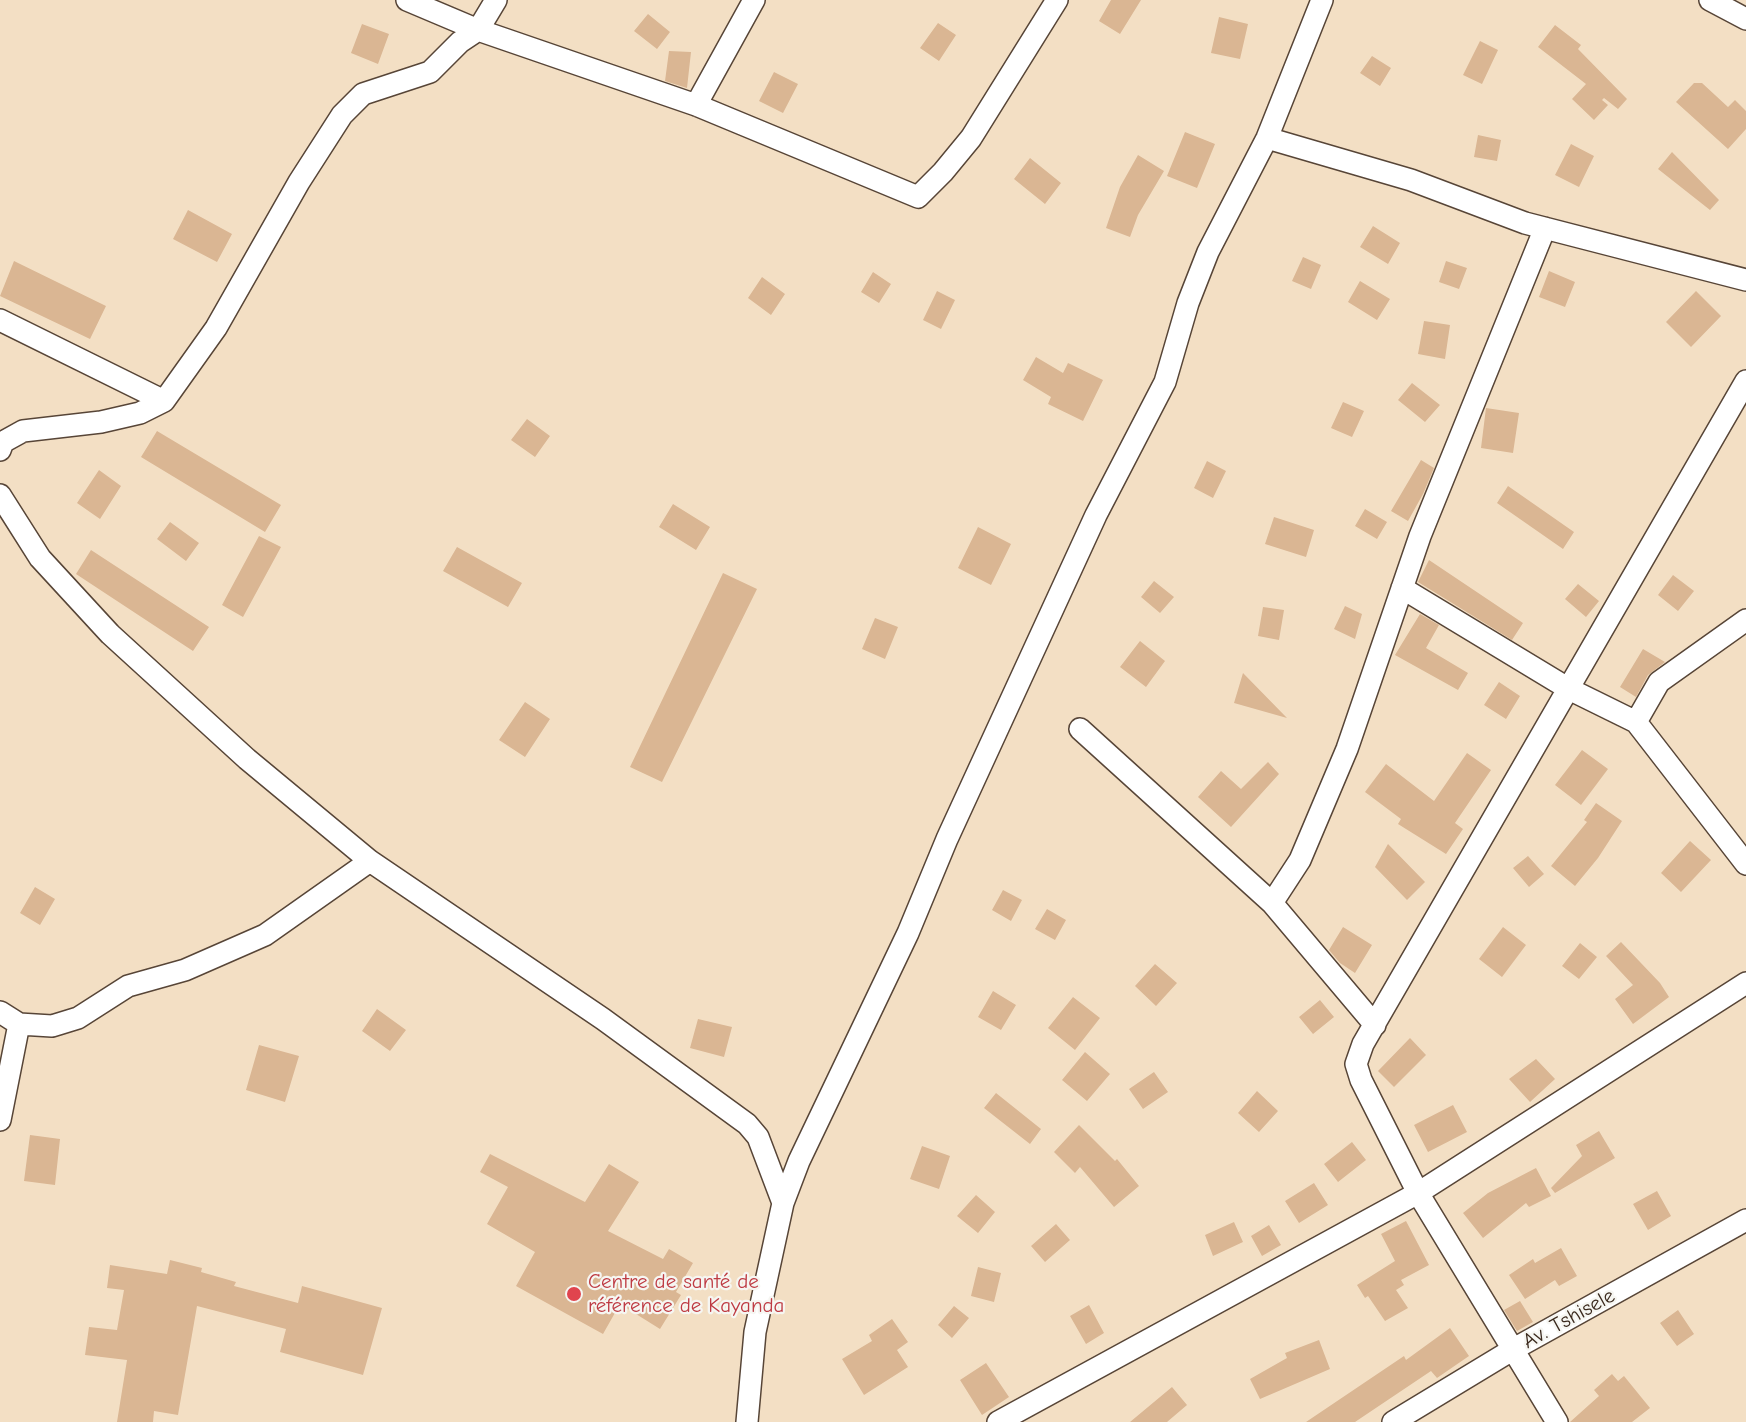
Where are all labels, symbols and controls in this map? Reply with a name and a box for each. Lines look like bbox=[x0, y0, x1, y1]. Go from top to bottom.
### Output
place label: Centre de santé de référence de Kayanda bbox=[588, 1269, 784, 1319]
street label: Av. Tshisele bbox=[1519, 1283, 1619, 1355]
marker: Centre de santé de référence de Kayanda bbox=[565, 1285, 583, 1303]

